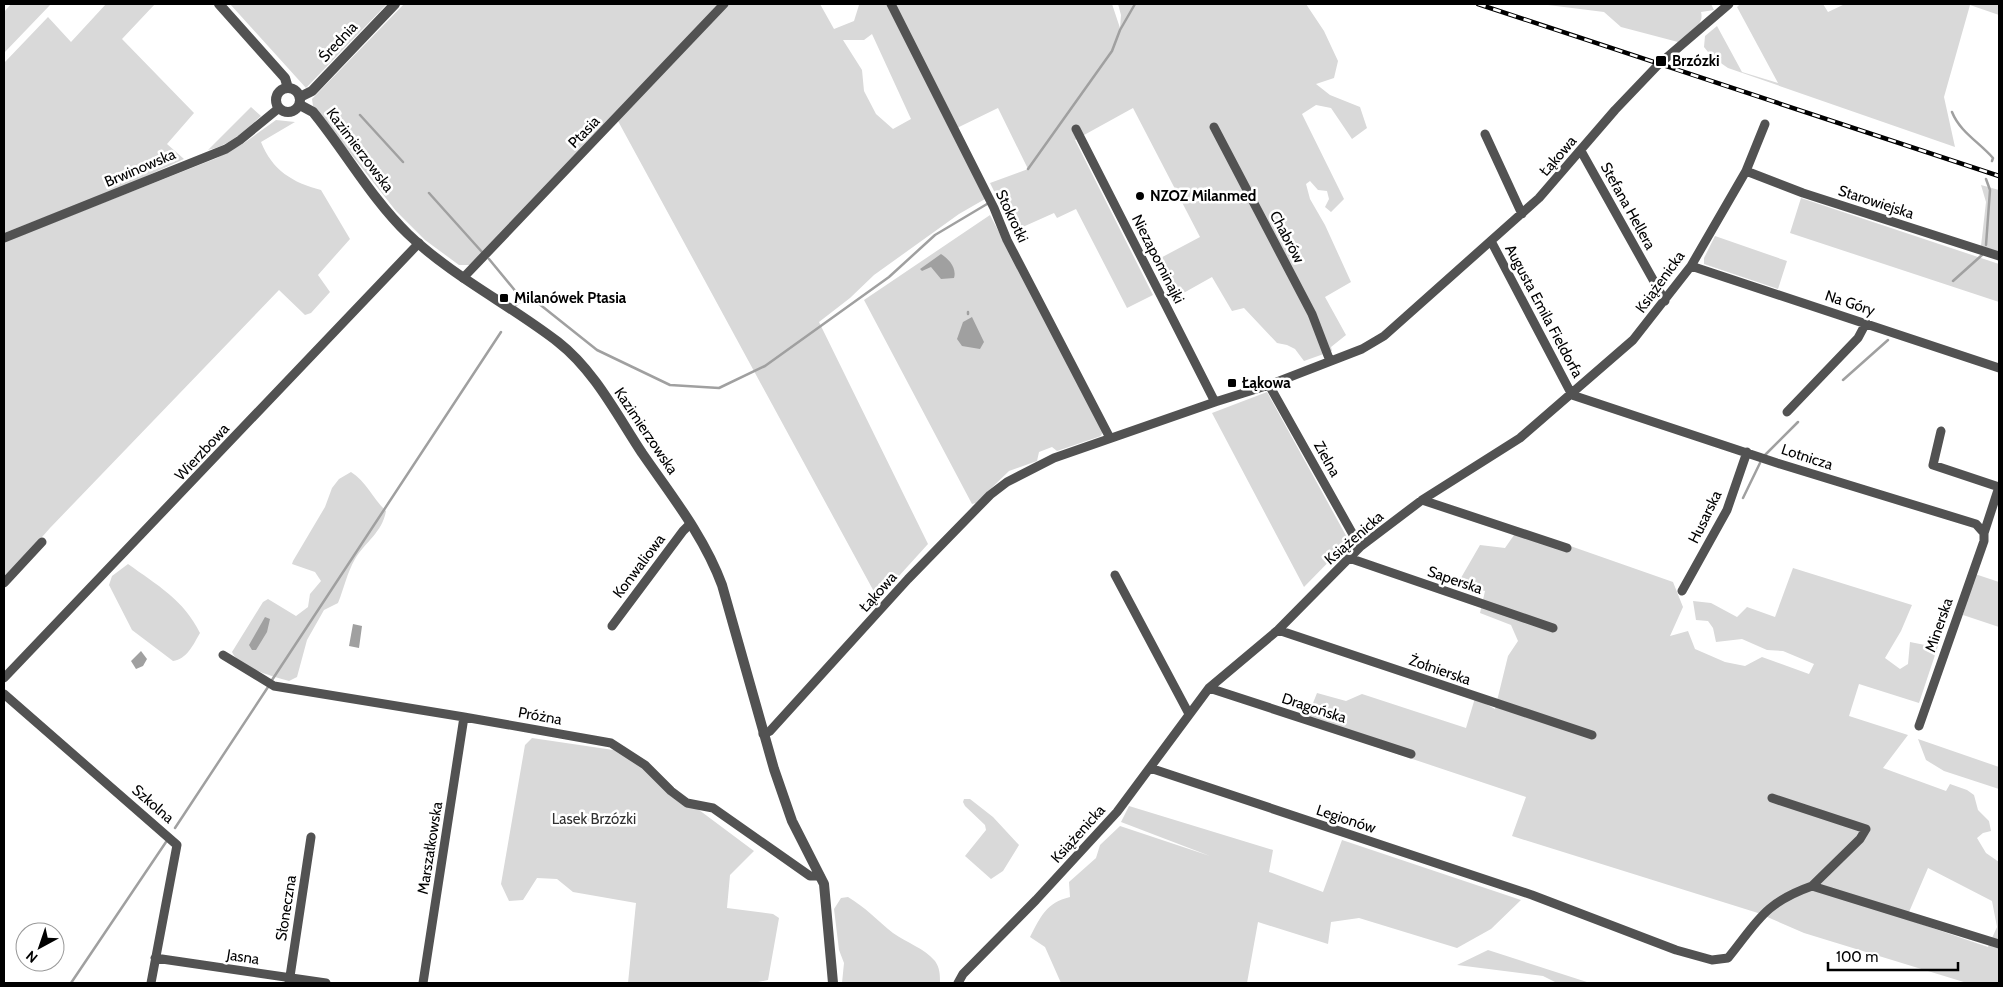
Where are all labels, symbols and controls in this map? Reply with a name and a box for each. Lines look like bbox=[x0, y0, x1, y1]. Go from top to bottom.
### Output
street label: Średnia bbox=[314, 17, 362, 66]
place label: Brzózki bbox=[1672, 52, 1720, 70]
marker: Brzózki bbox=[1654, 54, 1668, 68]
street label: Kazimierzowska bbox=[323, 104, 398, 196]
street label: Ptasia bbox=[565, 112, 604, 152]
street label: Łąkowa bbox=[1536, 132, 1581, 180]
street label: Brwinowska bbox=[102, 145, 179, 191]
street label: Stefana Hellera bbox=[1597, 159, 1660, 253]
street label: Starowiejska bbox=[1836, 181, 1917, 223]
street label: Stokrotki bbox=[992, 187, 1032, 245]
place label: NZOZ Milanmed bbox=[1150, 187, 1256, 205]
marker: NZOZ Milanmed bbox=[1134, 190, 1146, 202]
street label: Chabrów bbox=[1266, 208, 1308, 266]
street label: Niezapominajki bbox=[1128, 212, 1188, 306]
street label: Augusta Emila Fieldorfa bbox=[1501, 241, 1587, 381]
street label: Książenicka bbox=[1632, 247, 1689, 316]
street label: Na Góry bbox=[1823, 286, 1878, 320]
place label: Milanówek Ptasia bbox=[514, 289, 627, 307]
marker: Milanówek Ptasia bbox=[498, 292, 510, 304]
place label: Łąkowa bbox=[1242, 374, 1291, 392]
marker: Łąkowa bbox=[1226, 377, 1238, 389]
street label: Kazimierzowska bbox=[610, 384, 682, 478]
street label: Wierzbowa bbox=[171, 419, 233, 484]
street label: Zielna bbox=[1310, 438, 1344, 481]
street label: Lotnicza bbox=[1779, 440, 1836, 474]
street label: Husarska bbox=[1685, 487, 1726, 546]
street label: Książenicka bbox=[1321, 507, 1388, 568]
street label: Konwaliowa bbox=[609, 530, 669, 602]
street label: Saperska bbox=[1425, 562, 1486, 598]
street label: Łąkowa bbox=[855, 568, 901, 616]
street label: Minerska bbox=[1921, 595, 1957, 654]
street label: Żołnierska bbox=[1407, 650, 1474, 689]
street label: Dragońska bbox=[1279, 689, 1349, 727]
street label: Próżna bbox=[517, 703, 564, 729]
street label: Szkolna bbox=[128, 781, 178, 828]
street label: Marszałkowska bbox=[414, 800, 446, 896]
street label: Książenicka bbox=[1047, 801, 1109, 867]
street label: Legionów bbox=[1314, 801, 1378, 837]
park label: Lasek Brzózki bbox=[552, 810, 636, 828]
street label: Słoneczna bbox=[272, 873, 300, 942]
north arrow bbox=[15, 922, 65, 972]
scale bar bbox=[1828, 940, 1958, 972]
street label: Jasna bbox=[224, 945, 261, 969]
text: N bbox=[22, 947, 41, 967]
text: 100 m bbox=[1836, 948, 1878, 966]

